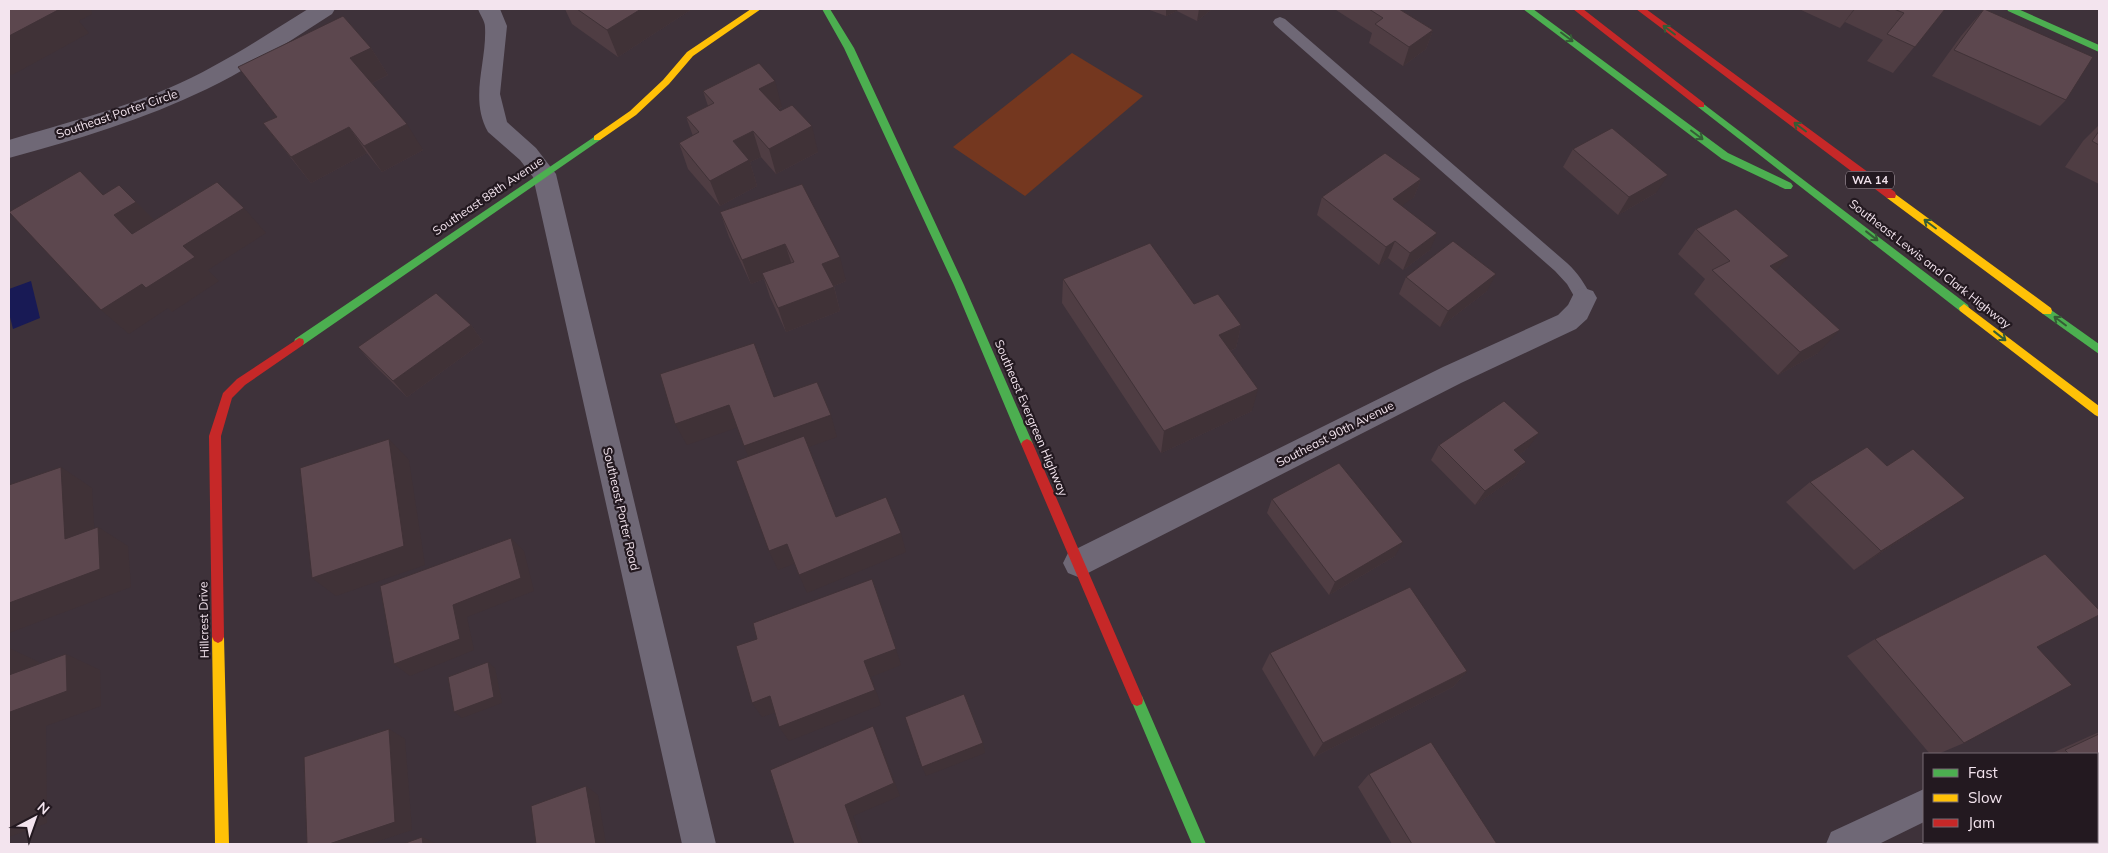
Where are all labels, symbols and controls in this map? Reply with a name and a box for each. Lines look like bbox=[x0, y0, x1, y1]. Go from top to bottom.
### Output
one-way arrow bbox=[1662, 25, 1676, 35]
one-way arrow bbox=[1560, 32, 1573, 43]
street label: Southeast Porter Circle bbox=[54, 86, 179, 141]
one-way arrow bbox=[1793, 122, 1807, 132]
one-way arrow bbox=[1690, 130, 1704, 140]
street label: Southeast 88th Avenue bbox=[430, 153, 546, 238]
road number: WA 14 bbox=[1846, 172, 1894, 188]
street label: Southeast Lewis and Clark Highway bbox=[1846, 196, 2015, 332]
one-way arrow bbox=[1924, 219, 1937, 230]
one-way arrow bbox=[1865, 231, 1878, 242]
one-way arrow bbox=[2054, 316, 2067, 327]
one-way arrow bbox=[1993, 330, 2006, 341]
street label: Southeast Evergreen Highway bbox=[992, 337, 1071, 499]
street label: Southeast 90th Avenue bbox=[1273, 397, 1396, 470]
street label: Southeast Porter Road bbox=[600, 446, 643, 572]
street label: Hillcrest Drive bbox=[195, 582, 212, 659]
legend bbox=[1923, 753, 2098, 843]
text: Fast bbox=[1968, 763, 1998, 782]
text: Slow bbox=[1968, 788, 2002, 807]
north arrow bbox=[10, 793, 60, 843]
text: N bbox=[34, 798, 53, 818]
text: Jam bbox=[1968, 813, 1995, 832]

